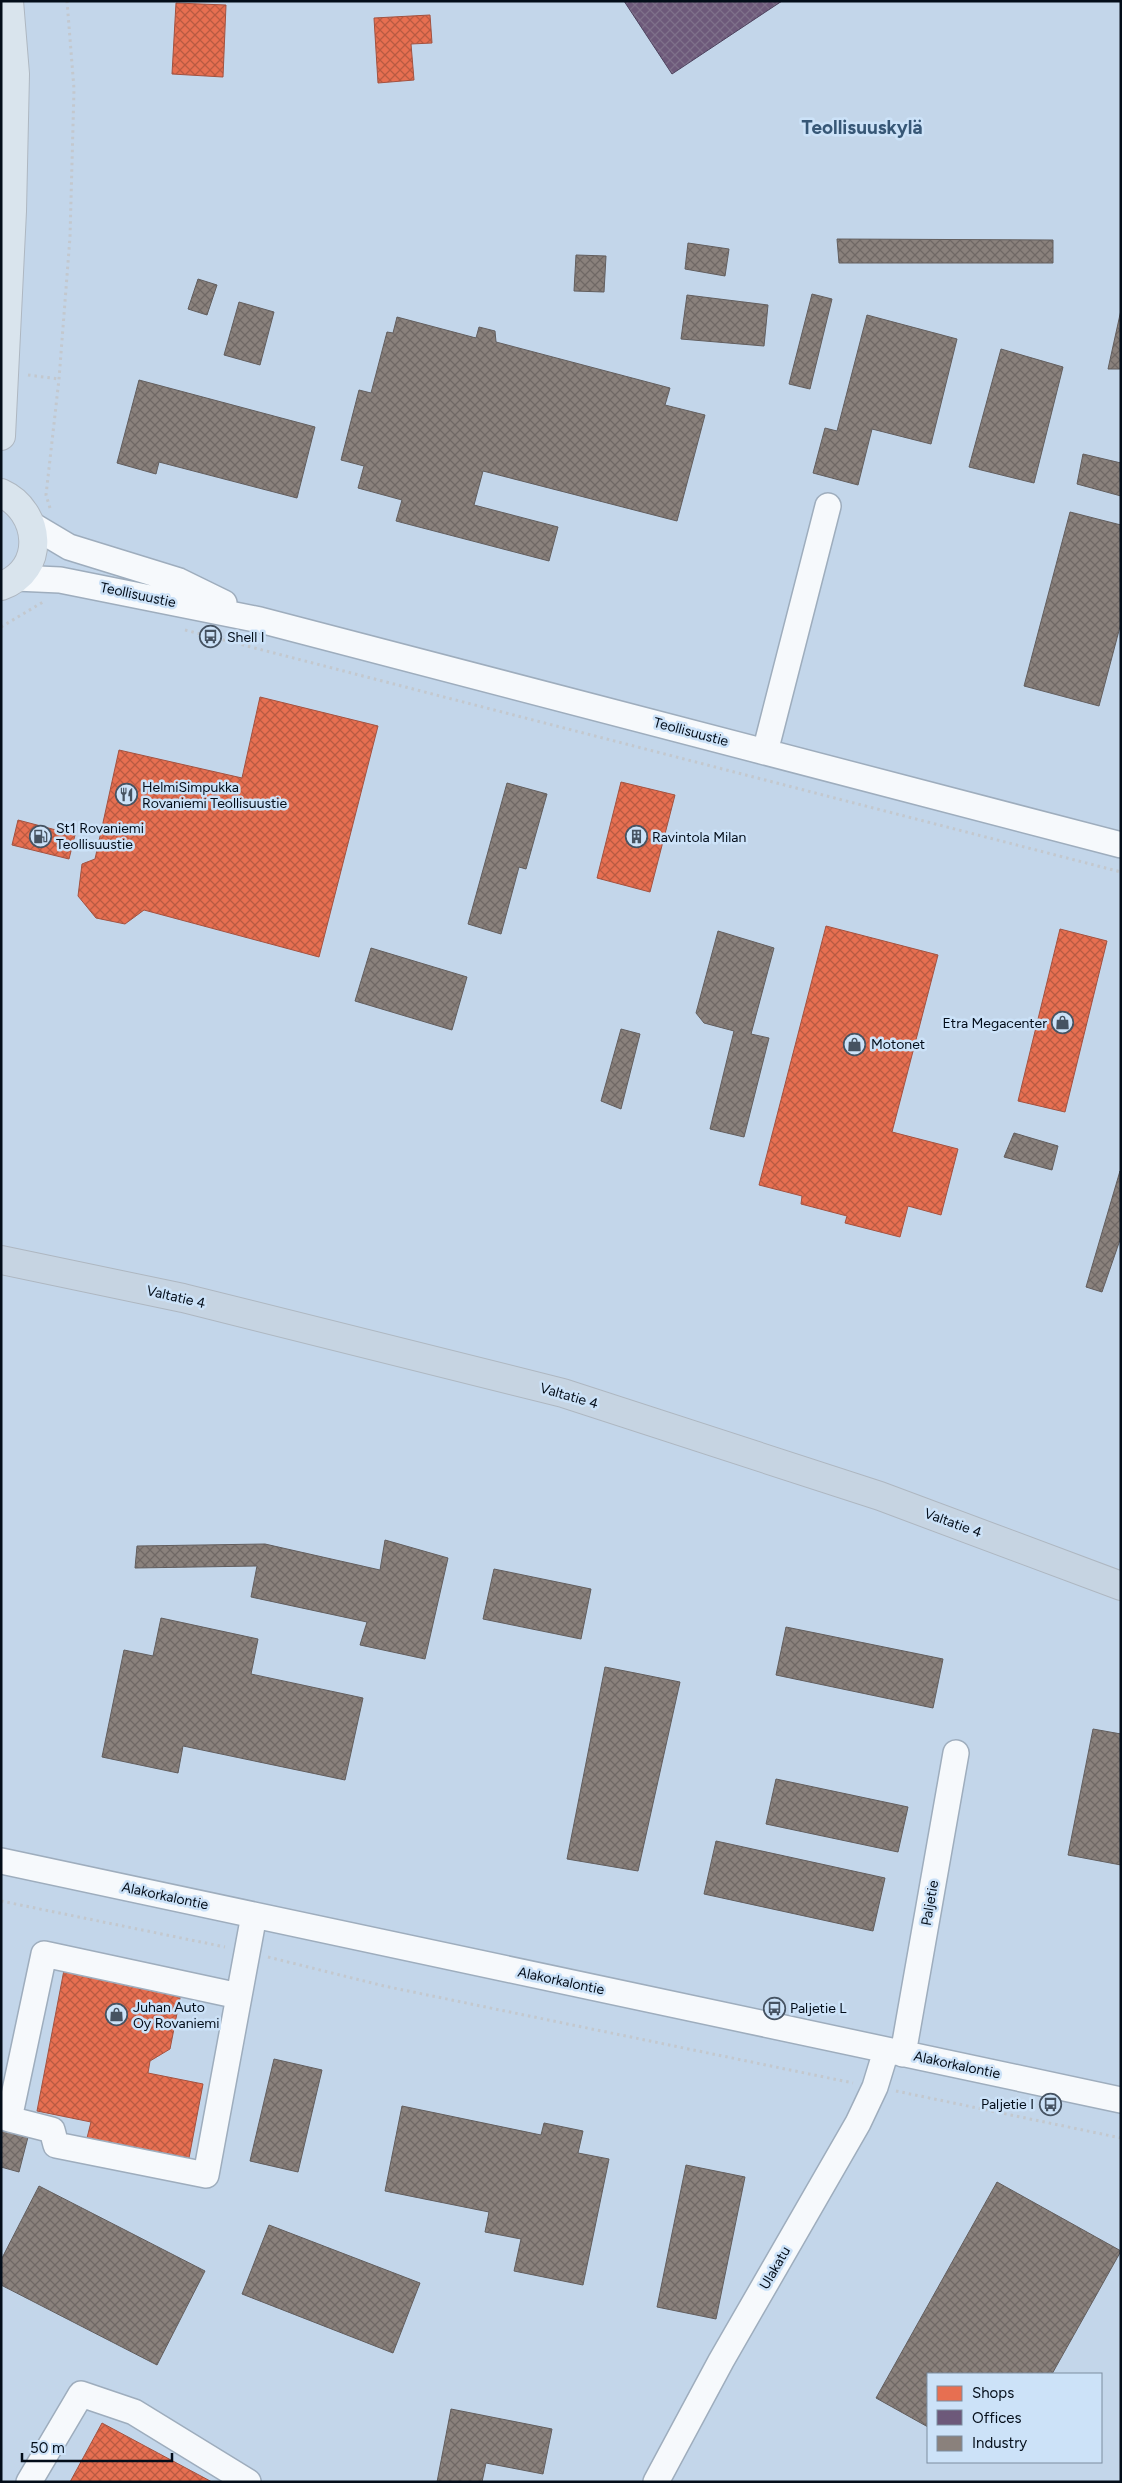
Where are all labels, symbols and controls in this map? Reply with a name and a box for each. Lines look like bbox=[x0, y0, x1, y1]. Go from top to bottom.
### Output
district label: Teollisuuskylä bbox=[802, 116, 922, 139]
street label: Teollisuustie bbox=[99, 579, 178, 611]
bus stop icon: Shell I bbox=[199, 625, 223, 649]
place label: Shell I bbox=[227, 629, 264, 646]
street label: Teollisuustie bbox=[652, 714, 731, 750]
place label: HelmiSimpukka Rovaniemi Teollisuustie bbox=[142, 779, 288, 812]
restaurant icon: HelmiSimpukka Rovaniemi Teollisuustie bbox=[114, 783, 138, 807]
place label: St1 Rovaniemi Teollisuustie bbox=[56, 820, 144, 853]
fuel station icon: St1 Rovaniemi Teollisuustie bbox=[28, 824, 52, 848]
building icon: Ravintola Milan bbox=[624, 825, 648, 849]
place label: Ravintola Milan bbox=[652, 829, 747, 846]
shop icon: Etra Megacenter bbox=[1051, 1011, 1075, 1035]
place label: Etra Megacenter bbox=[943, 1015, 1047, 1032]
shop icon: Motonet bbox=[843, 1032, 867, 1056]
place label: Motonet bbox=[871, 1036, 925, 1053]
street label: Valtatie 4 bbox=[145, 1282, 207, 1312]
street label: Valtatie 4 bbox=[538, 1380, 601, 1413]
street label: Valtatie 4 bbox=[922, 1505, 984, 1541]
street label: Alakorkalontie bbox=[120, 1879, 210, 1914]
street label: Paljetie bbox=[918, 1879, 942, 1927]
street label: Alakorkalontie bbox=[516, 1964, 606, 1999]
bus stop icon: Paljetie L bbox=[762, 1996, 786, 2020]
place label: Juhan Auto Oy Rovaniemi bbox=[133, 1999, 220, 2032]
place label: Paljetie L bbox=[790, 2000, 847, 2017]
shop icon: Juhan Auto Oy Rovaniemi bbox=[105, 2003, 129, 2027]
street label: Alakorkalontie bbox=[912, 2048, 1002, 2083]
bus stop icon: Paljetie I bbox=[1038, 2092, 1062, 2116]
place label: Paljetie I bbox=[981, 2096, 1034, 2113]
street label: Ulakatu bbox=[756, 2243, 794, 2293]
legend bbox=[927, 2373, 1102, 2463]
text: Shops bbox=[972, 2384, 1014, 2402]
text: Offices bbox=[972, 2409, 1022, 2427]
scale bar bbox=[22, 2430, 172, 2462]
text: Industry bbox=[972, 2434, 1027, 2452]
text: 50 m bbox=[30, 2439, 65, 2457]

